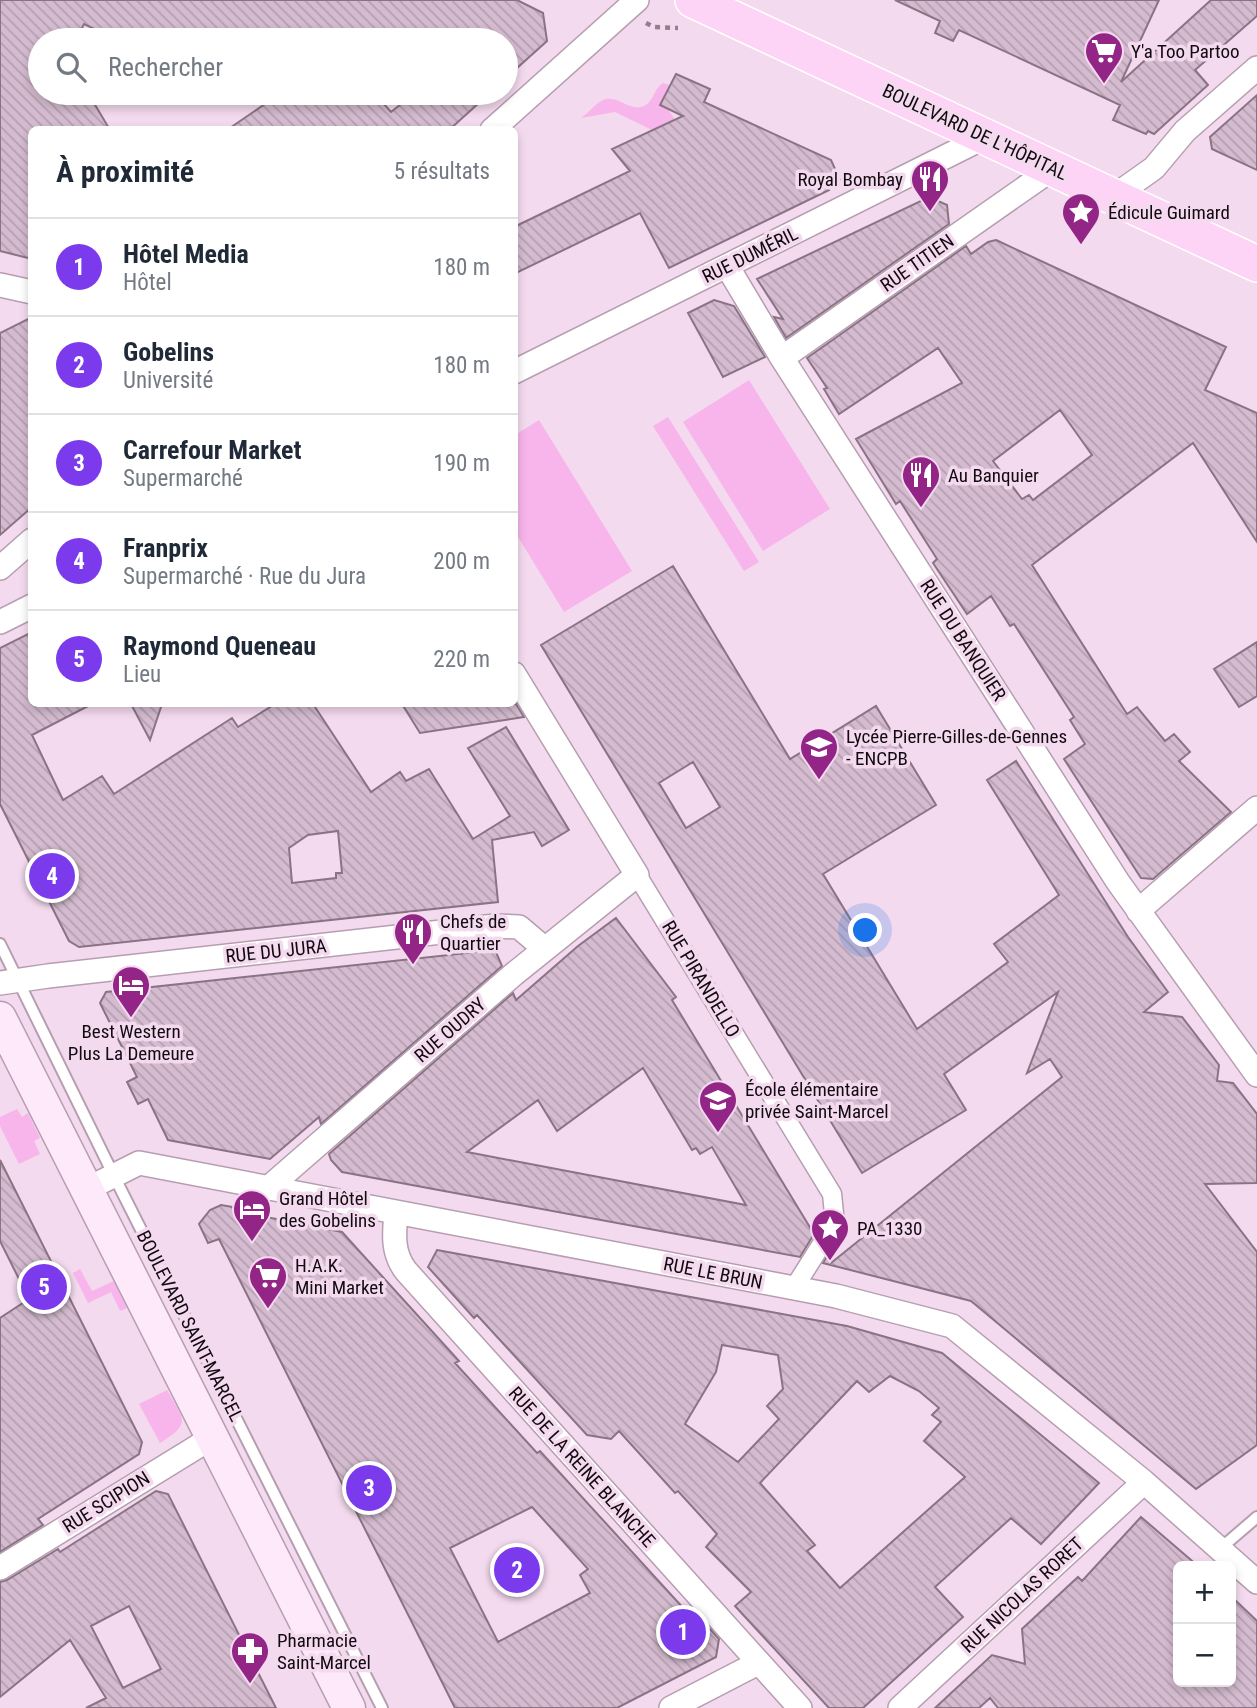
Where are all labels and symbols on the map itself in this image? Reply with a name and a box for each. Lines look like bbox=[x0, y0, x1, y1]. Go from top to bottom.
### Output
supermarket icon: Y'a Too Partoo bbox=[1083, 30, 1125, 85]
place label: Y'a Too Partoo bbox=[1131, 40, 1240, 63]
street label: BOULEVARD DE L'HÔPITAL bbox=[879, 79, 1071, 185]
restaurant icon: Royal Bombay bbox=[909, 158, 951, 213]
place label: Royal Bombay bbox=[797, 168, 903, 191]
place icon: Édicule Guimard bbox=[1060, 191, 1102, 246]
place label: Édicule Guimard bbox=[1108, 201, 1230, 224]
street label: RUE DUMÉRIL bbox=[698, 222, 802, 288]
street label: RUE TITIEN bbox=[876, 229, 958, 297]
restaurant icon: Au Banquier bbox=[900, 454, 942, 509]
place label: Au Banquier bbox=[948, 464, 1039, 487]
street label: RUE DU BANQUIER bbox=[915, 575, 1011, 705]
place label: Lycée Pierre-Gilles-de-Gennes - ENCPB bbox=[846, 725, 1067, 770]
school or university icon: Lycée Pierre-Gilles-de-Gennes - ENCPB bbox=[798, 726, 840, 781]
pin: 4 bbox=[29, 850, 75, 902]
place label: Chefs de Quartier bbox=[440, 910, 506, 955]
restaurant icon: Chefs de Quartier bbox=[392, 911, 434, 966]
your location bbox=[848, 913, 882, 947]
street label: RUE PIRANDELLO bbox=[657, 917, 745, 1041]
street label: RUE DU JURA bbox=[224, 934, 328, 968]
hotel icon: Best Western Plus La Demeure bbox=[110, 964, 152, 1019]
street label: RUE OUDRY bbox=[410, 993, 490, 1067]
place label: Best Western Plus La Demeure bbox=[68, 1020, 194, 1065]
place label: École élémentaire privée Saint-Marcel bbox=[745, 1078, 889, 1123]
school or university icon: École élémentaire privée Saint-Marcel bbox=[697, 1079, 739, 1134]
place label: Grand Hôtel des Gobelins bbox=[279, 1187, 376, 1232]
hotel icon: Grand Hôtel des Gobelins bbox=[231, 1188, 273, 1243]
place icon: PA_1330 bbox=[809, 1207, 851, 1262]
place label: PA_1330 bbox=[857, 1217, 922, 1240]
street label: BOULEVARD SAINT-MARCEL bbox=[132, 1227, 248, 1425]
street label: RUE LE BRUN bbox=[662, 1252, 764, 1294]
place label: H.A.K. Mini Market bbox=[295, 1254, 384, 1299]
supermarket icon: H.A.K. Mini Market bbox=[247, 1255, 289, 1310]
pin: 5 bbox=[21, 1261, 67, 1313]
street label: RUE DE LA REINE BLANCHE bbox=[504, 1382, 660, 1552]
pin: 3 bbox=[346, 1462, 392, 1514]
street label: RUE SCIPION bbox=[58, 1466, 154, 1538]
street label: RUE NICOLAS RORET bbox=[956, 1532, 1088, 1658]
pin: 2 bbox=[494, 1544, 540, 1596]
pin: 1 bbox=[660, 1606, 706, 1658]
place label: Pharmacie Saint-Marcel bbox=[277, 1629, 371, 1674]
pharmacy icon: Pharmacie Saint-Marcel bbox=[229, 1630, 271, 1685]

